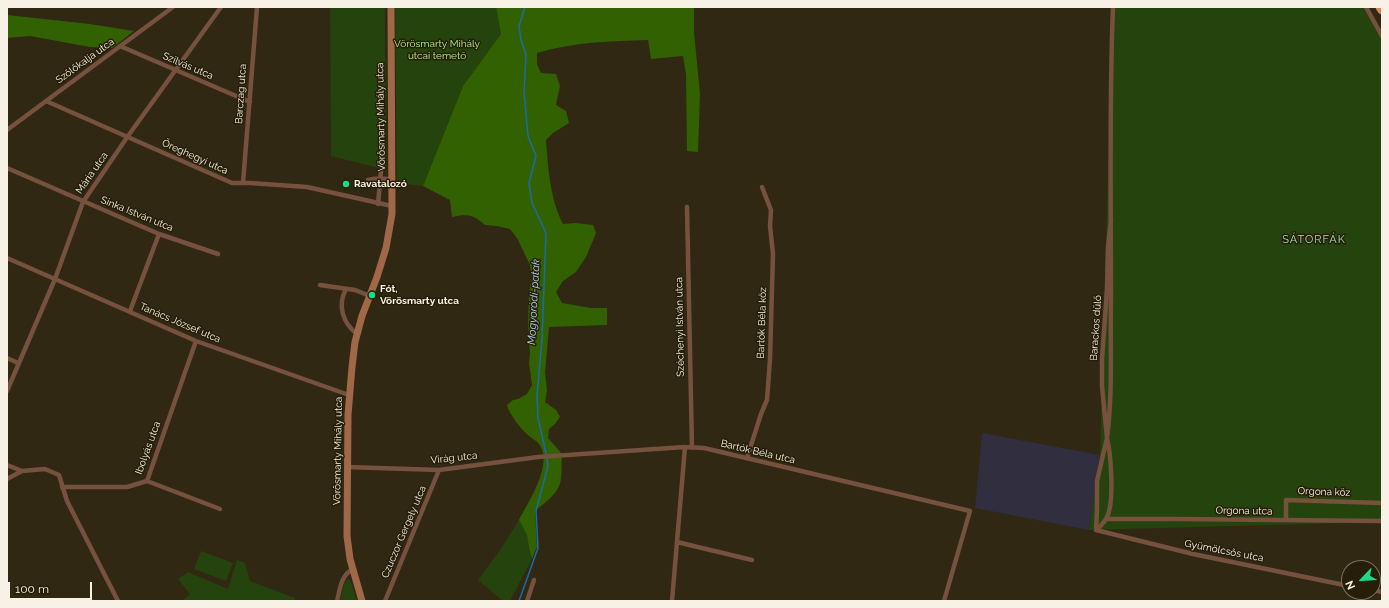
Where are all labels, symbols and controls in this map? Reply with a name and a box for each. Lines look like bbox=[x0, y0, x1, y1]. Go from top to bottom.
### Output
street label: Szőlőkalja utca bbox=[53, 36, 117, 86]
park label: Vörösmarty Mihály utcai temető bbox=[394, 38, 480, 62]
street label: Szilvás utca bbox=[161, 50, 215, 82]
street label: Vörösmarty Mihály utca bbox=[374, 63, 388, 171]
street label: Barczag utca bbox=[233, 64, 249, 124]
street label: Öreghegyi utca bbox=[160, 137, 230, 177]
street label: Mária utca bbox=[73, 150, 111, 196]
place label: Ravatalozó bbox=[354, 178, 407, 190]
marker: Ravatalozó bbox=[341, 179, 351, 189]
street label: Sinka István utca bbox=[99, 194, 175, 234]
district label: SÁTORFÁK bbox=[1282, 233, 1346, 247]
water label: Mogyoródi-patak bbox=[525, 259, 543, 345]
street label: Széchenyi István utca bbox=[673, 277, 687, 377]
place label: Fót, Vörösmarty utca bbox=[380, 283, 459, 306]
street label: Bartók Béla köz bbox=[755, 287, 769, 359]
marker: Fót, Vörösmarty utca bbox=[367, 290, 377, 300]
street label: Barackos dűlő bbox=[1088, 295, 1104, 361]
street label: Tanács József utca bbox=[138, 301, 222, 345]
street label: Vörösmarty Mihály utca bbox=[331, 397, 345, 505]
street label: Ibolyás utca bbox=[133, 420, 163, 476]
street label: Bartók Béla utca bbox=[720, 438, 796, 466]
street label: Virág utca bbox=[430, 450, 478, 466]
street label: Czuczor Gergely utca bbox=[379, 484, 429, 580]
street label: Orgona köz bbox=[1298, 485, 1350, 499]
street label: Orgona utca bbox=[1215, 505, 1273, 517]
street label: Gyümölcsös utca bbox=[1184, 537, 1264, 565]
north arrow bbox=[1341, 560, 1381, 600]
scale bar bbox=[10, 574, 94, 600]
text: N bbox=[1343, 578, 1358, 591]
text: 100 m bbox=[15, 582, 49, 596]

